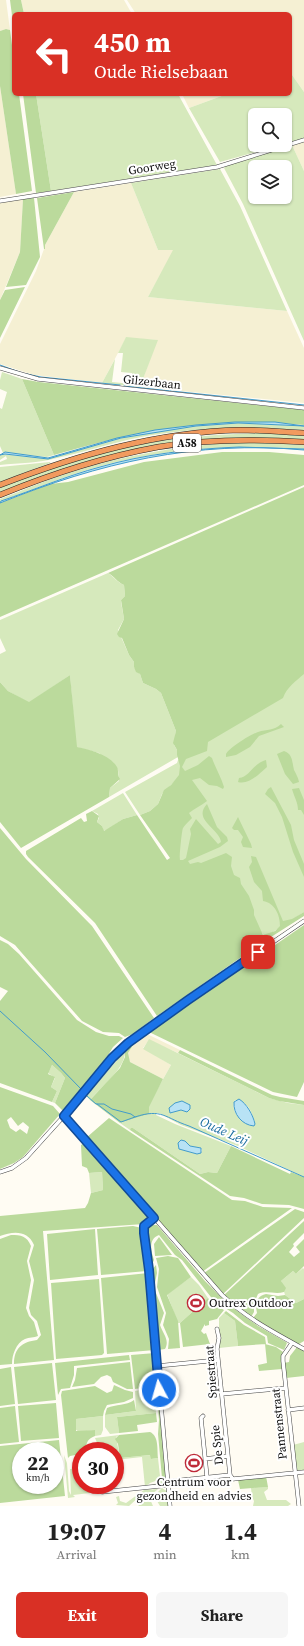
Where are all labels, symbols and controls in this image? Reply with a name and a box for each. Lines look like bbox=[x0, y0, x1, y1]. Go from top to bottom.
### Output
text: 450 m bbox=[94, 23, 171, 61]
icon: left bbox=[28, 28, 80, 80]
text: Oude Rielsebaan bbox=[94, 59, 228, 84]
map controls bbox=[248, 108, 292, 204]
button: search bbox=[248, 108, 292, 152]
street label: Goorweg bbox=[127, 155, 177, 179]
button: layers bbox=[248, 160, 292, 204]
street label: Gilzerbaan bbox=[122, 371, 182, 393]
road number: A58 bbox=[173, 434, 201, 452]
pin bbox=[241, 935, 275, 969]
icon: arrive bbox=[247, 941, 269, 963]
water label: Oude Leij bbox=[197, 1113, 251, 1149]
sports icon: Outrex Outdoor bbox=[186, 1293, 206, 1313]
place label: Outrex Outdoor bbox=[209, 1295, 293, 1311]
street label: Spiestraat bbox=[201, 1345, 221, 1399]
position arrow bbox=[138, 1369, 180, 1411]
street label: Pannenstraat bbox=[267, 1388, 291, 1460]
street label: De Spie bbox=[207, 1424, 227, 1466]
speed limit sign: 30 bbox=[72, 1442, 124, 1494]
text: 22 bbox=[27, 1449, 49, 1477]
sports icon: Centrum voor gezondheid en advies bbox=[184, 1453, 204, 1473]
text: km/h bbox=[26, 1471, 50, 1484]
place label: Centrum voor gezondheid en advies bbox=[137, 1474, 251, 1504]
text: 19:07 bbox=[47, 1515, 106, 1548]
text: 4 bbox=[158, 1515, 172, 1548]
text: 1.4 bbox=[224, 1515, 257, 1548]
text: Arrival bbox=[57, 1546, 97, 1563]
text: min bbox=[153, 1546, 177, 1563]
text: km bbox=[231, 1546, 250, 1563]
button: Exit bbox=[16, 1592, 148, 1638]
button: Share bbox=[156, 1592, 288, 1638]

